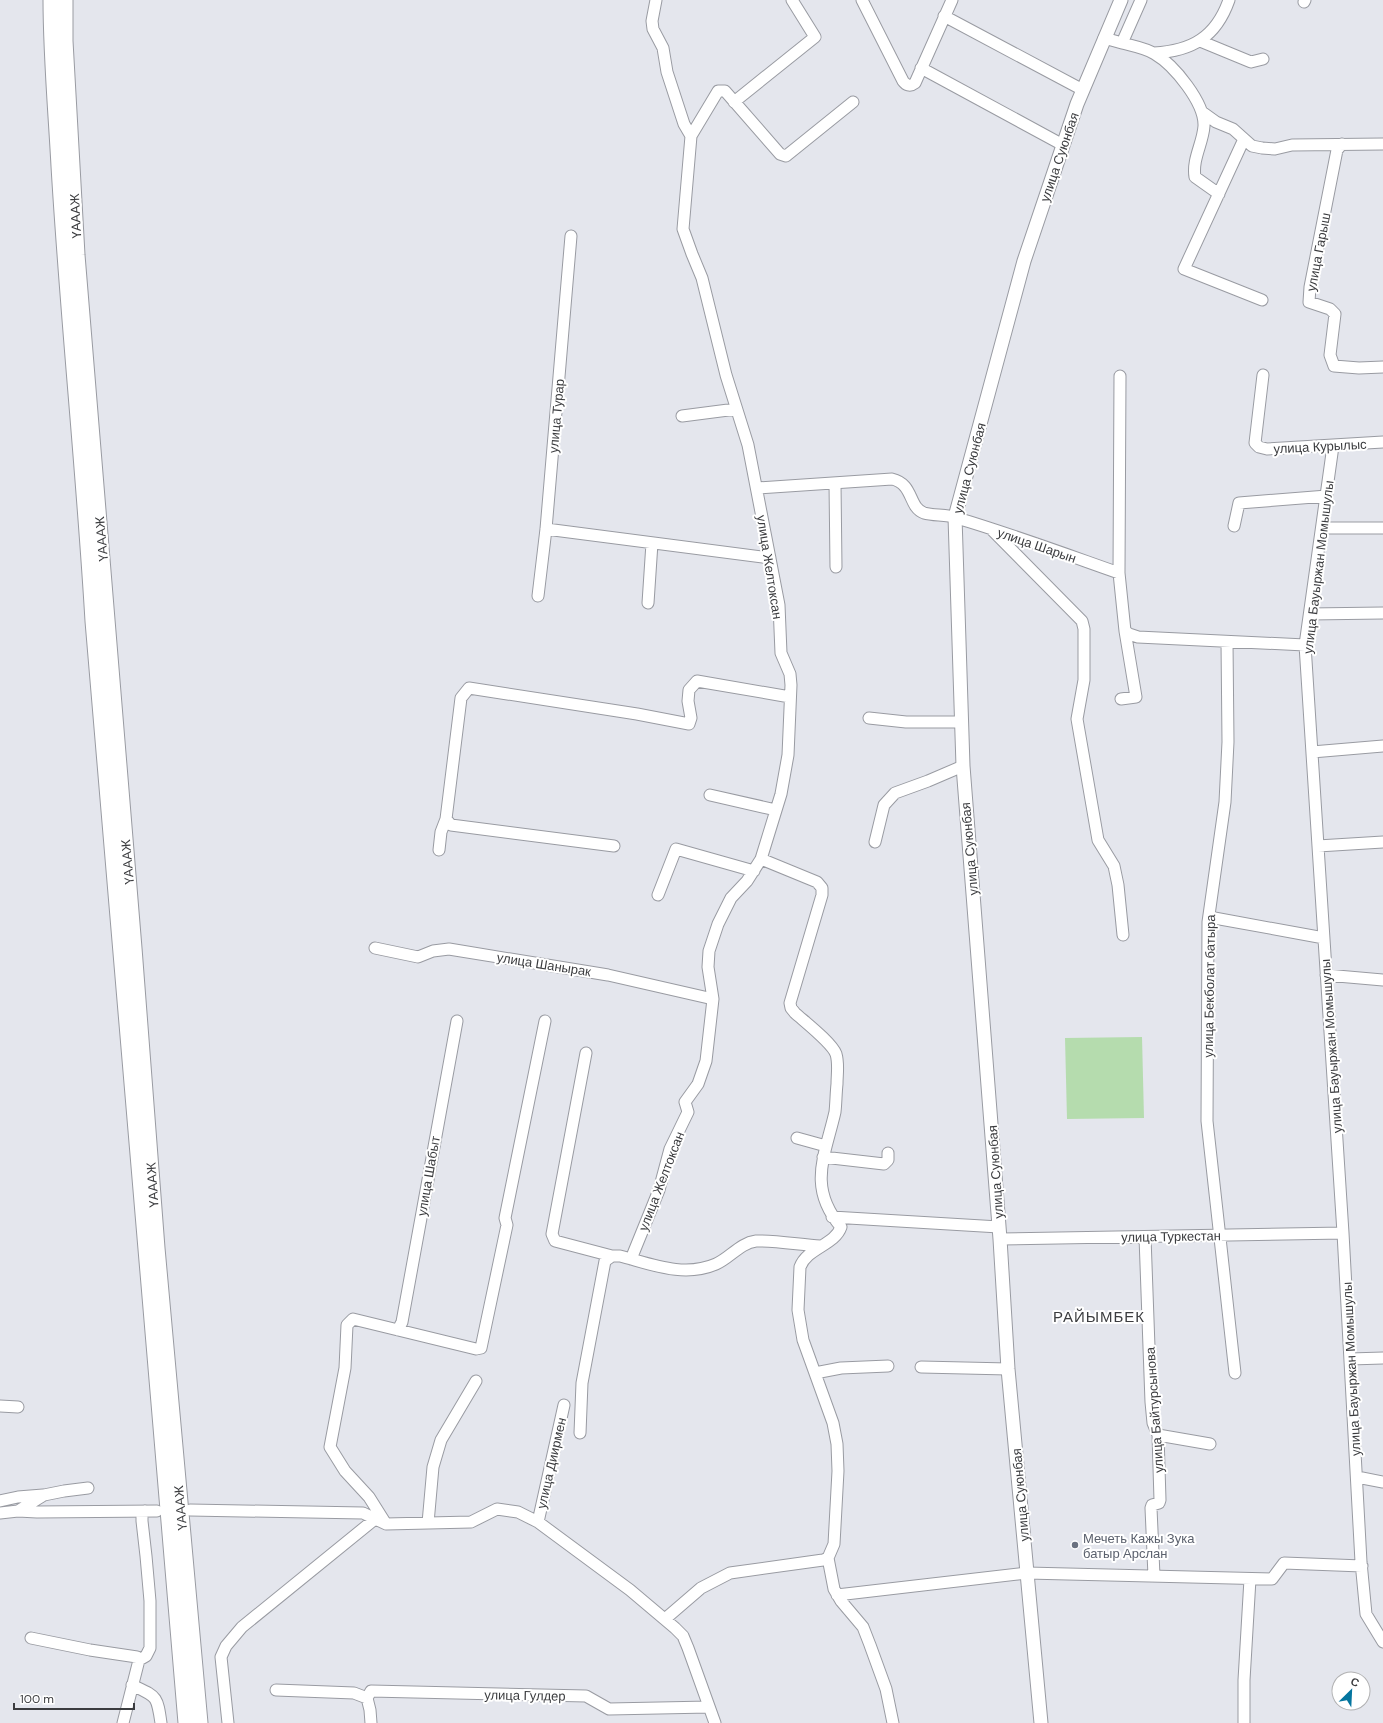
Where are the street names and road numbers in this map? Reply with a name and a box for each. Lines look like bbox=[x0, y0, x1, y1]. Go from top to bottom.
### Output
street label: улица Суюнбая bbox=[1036, 110, 1083, 204]
street label: ҮАААЖ bbox=[66, 193, 85, 239]
street label: улица Гарыш bbox=[1303, 211, 1334, 293]
street label: улица Турар bbox=[545, 378, 568, 454]
street label: улица Суюнбая bbox=[949, 421, 990, 515]
street label: улица Курылыс bbox=[1273, 436, 1367, 457]
street label: улица Бауыржан Момышулы bbox=[1299, 479, 1338, 655]
street label: улица Желтоксан bbox=[753, 514, 786, 620]
street label: ҮАААЖ bbox=[91, 516, 112, 562]
street label: улица Шарын bbox=[995, 524, 1078, 567]
street label: улица Суюнбая bbox=[957, 802, 982, 896]
street label: ҮАААЖ bbox=[117, 839, 138, 885]
street label: улица Бекболат батыра bbox=[1200, 914, 1219, 1058]
street label: улица Шанырак bbox=[496, 949, 592, 980]
street label: улица Бауыржан Момышулы bbox=[1317, 958, 1346, 1134]
street label: улица Суюнбая bbox=[984, 1125, 1007, 1219]
street label: улица Желтоксан bbox=[635, 1129, 688, 1233]
street label: улица Шабыт bbox=[413, 1135, 444, 1217]
street label: ҮАААЖ bbox=[142, 1162, 163, 1208]
street label: улица Туркестан bbox=[1121, 1227, 1221, 1246]
street label: улица Бауыржан Момышулы bbox=[1338, 1281, 1365, 1457]
street label: улица Байтурсынова bbox=[1142, 1346, 1167, 1473]
street label: улица Диирмен bbox=[533, 1416, 570, 1510]
street label: улица Суюнбая bbox=[1008, 1448, 1033, 1542]
street label: ҮАААЖ bbox=[170, 1485, 191, 1531]
street label: улица Гулдер bbox=[484, 1686, 566, 1705]

